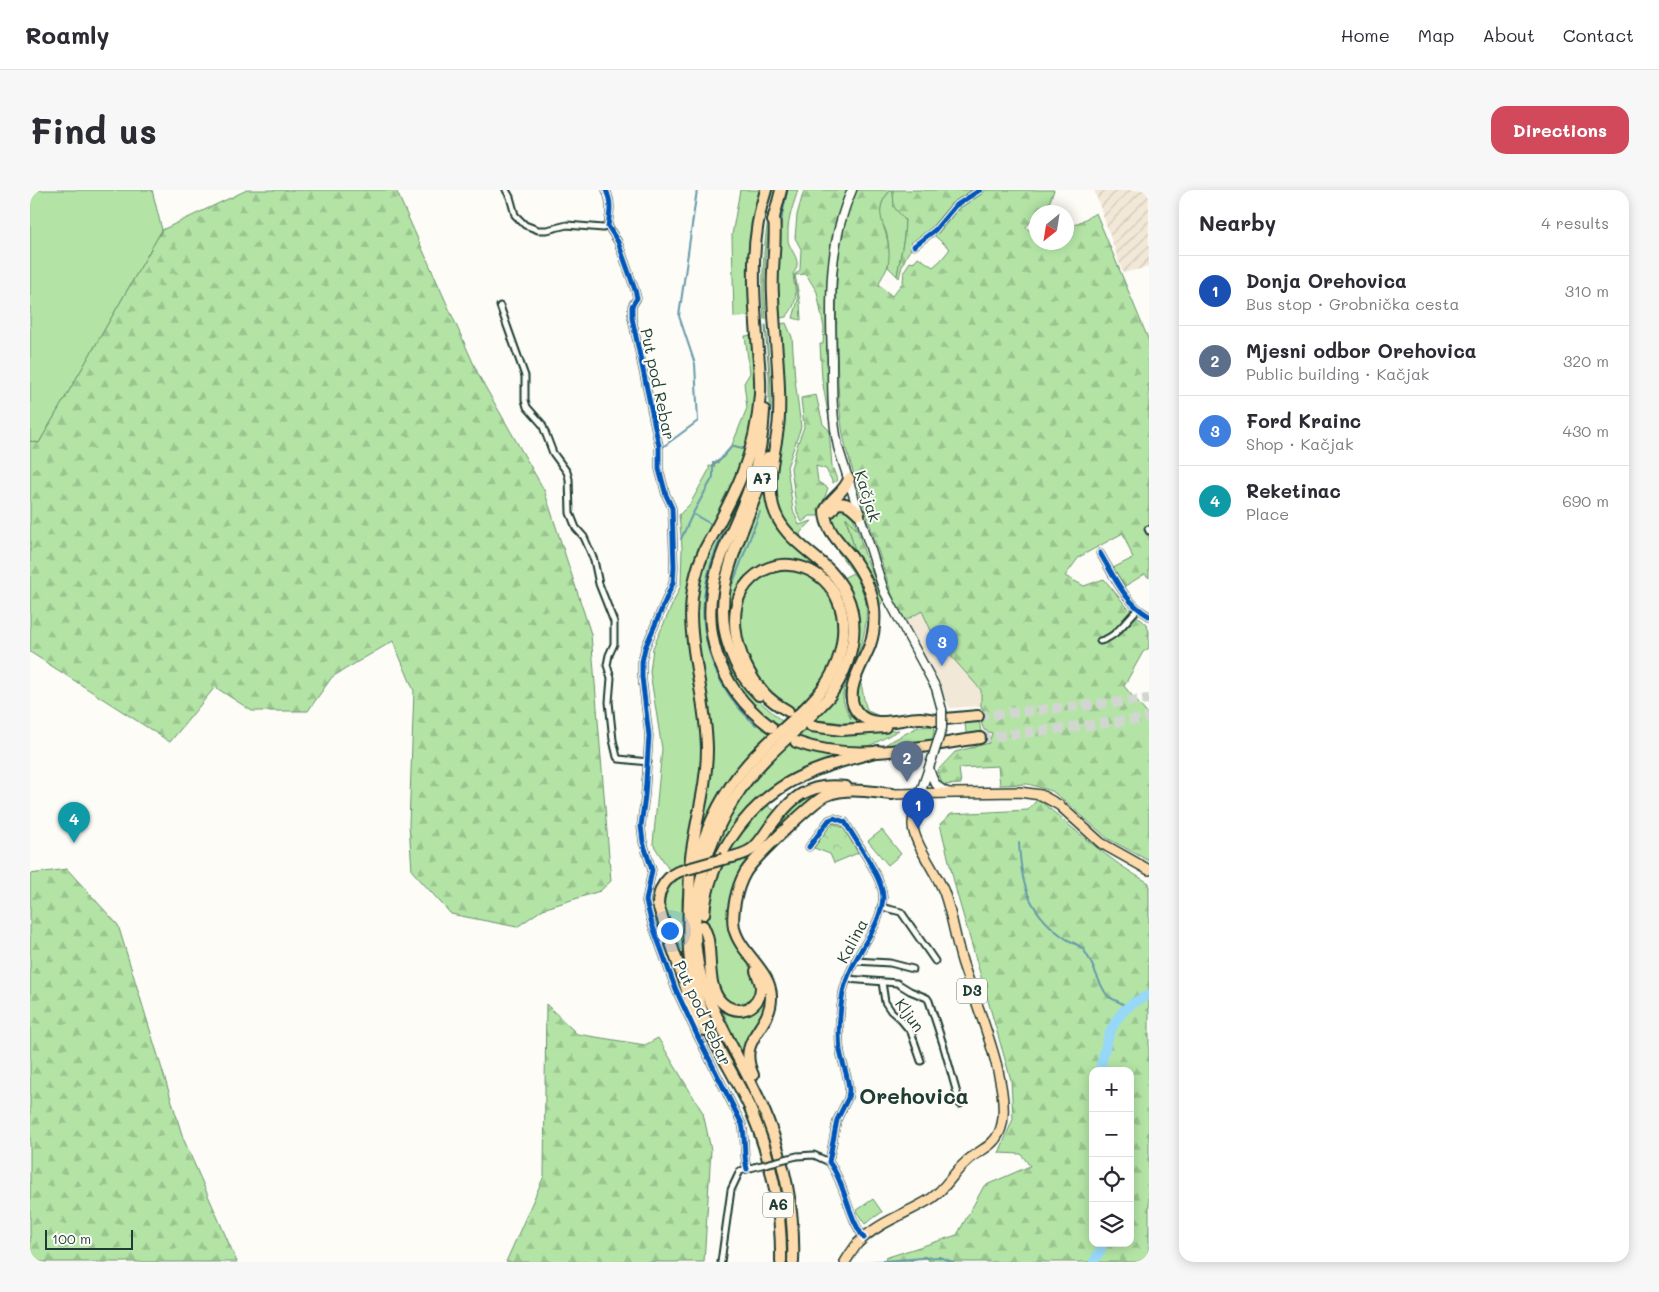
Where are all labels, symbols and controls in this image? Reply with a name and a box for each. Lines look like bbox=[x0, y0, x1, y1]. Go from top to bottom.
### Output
text: Roamly bbox=[25, 19, 109, 50]
text: Home bbox=[1341, 23, 1390, 47]
text: Map bbox=[1418, 23, 1454, 47]
text: About bbox=[1482, 23, 1535, 47]
text: Contact bbox=[1563, 23, 1634, 47]
button: Directions bbox=[1491, 106, 1629, 154]
text: Find us bbox=[30, 107, 157, 153]
north arrow bbox=[1029, 205, 1074, 250]
text: Nearby bbox=[1199, 209, 1276, 236]
text: 4 results bbox=[1541, 212, 1609, 233]
text: Donja Orehovica bbox=[1246, 268, 1407, 293]
text: 1 bbox=[1211, 280, 1219, 301]
text: 310 m bbox=[1565, 280, 1609, 301]
text: Bus stop · Grobnička cesta bbox=[1246, 293, 1459, 314]
street label: Put pod Rebar bbox=[636, 326, 681, 442]
text: Mjesni odbor Orehovica bbox=[1246, 338, 1476, 363]
text: 2 bbox=[1211, 350, 1219, 371]
text: 320 m bbox=[1563, 350, 1609, 371]
text: Public building · Kačjak bbox=[1246, 363, 1429, 384]
text: Ford Krainc bbox=[1246, 408, 1361, 433]
text: 3 bbox=[1210, 420, 1220, 441]
text: 430 m bbox=[1562, 420, 1609, 441]
text: Shop · Kačjak bbox=[1246, 433, 1354, 454]
road number: A7 bbox=[747, 466, 777, 492]
street label: Kačjak bbox=[851, 467, 886, 524]
text: Reketinac bbox=[1246, 478, 1341, 503]
text: 4 bbox=[1210, 490, 1220, 511]
text: 690 m bbox=[1562, 490, 1609, 511]
text: Place bbox=[1246, 503, 1289, 524]
pin: 3 bbox=[926, 625, 958, 666]
pin: 2 bbox=[891, 741, 923, 782]
pin: 1 bbox=[902, 788, 934, 829]
pin: 4 bbox=[58, 802, 90, 843]
street label: Kalina bbox=[831, 915, 872, 967]
your location bbox=[657, 918, 683, 944]
street label: Put pod Rebar bbox=[670, 957, 737, 1069]
road number: D3 bbox=[957, 978, 987, 1004]
street label: Kljun bbox=[891, 994, 930, 1036]
map controls bbox=[1089, 1067, 1134, 1247]
button: + bbox=[1089, 1067, 1134, 1112]
district label: Orehovica bbox=[859, 1082, 969, 1109]
button: − bbox=[1089, 1112, 1134, 1157]
button: locate bbox=[1089, 1157, 1134, 1202]
road number: A6 bbox=[763, 1192, 793, 1218]
button: layers bbox=[1089, 1202, 1134, 1247]
scale bar bbox=[45, 1227, 132, 1250]
text: 100 m bbox=[52, 1229, 91, 1248]

